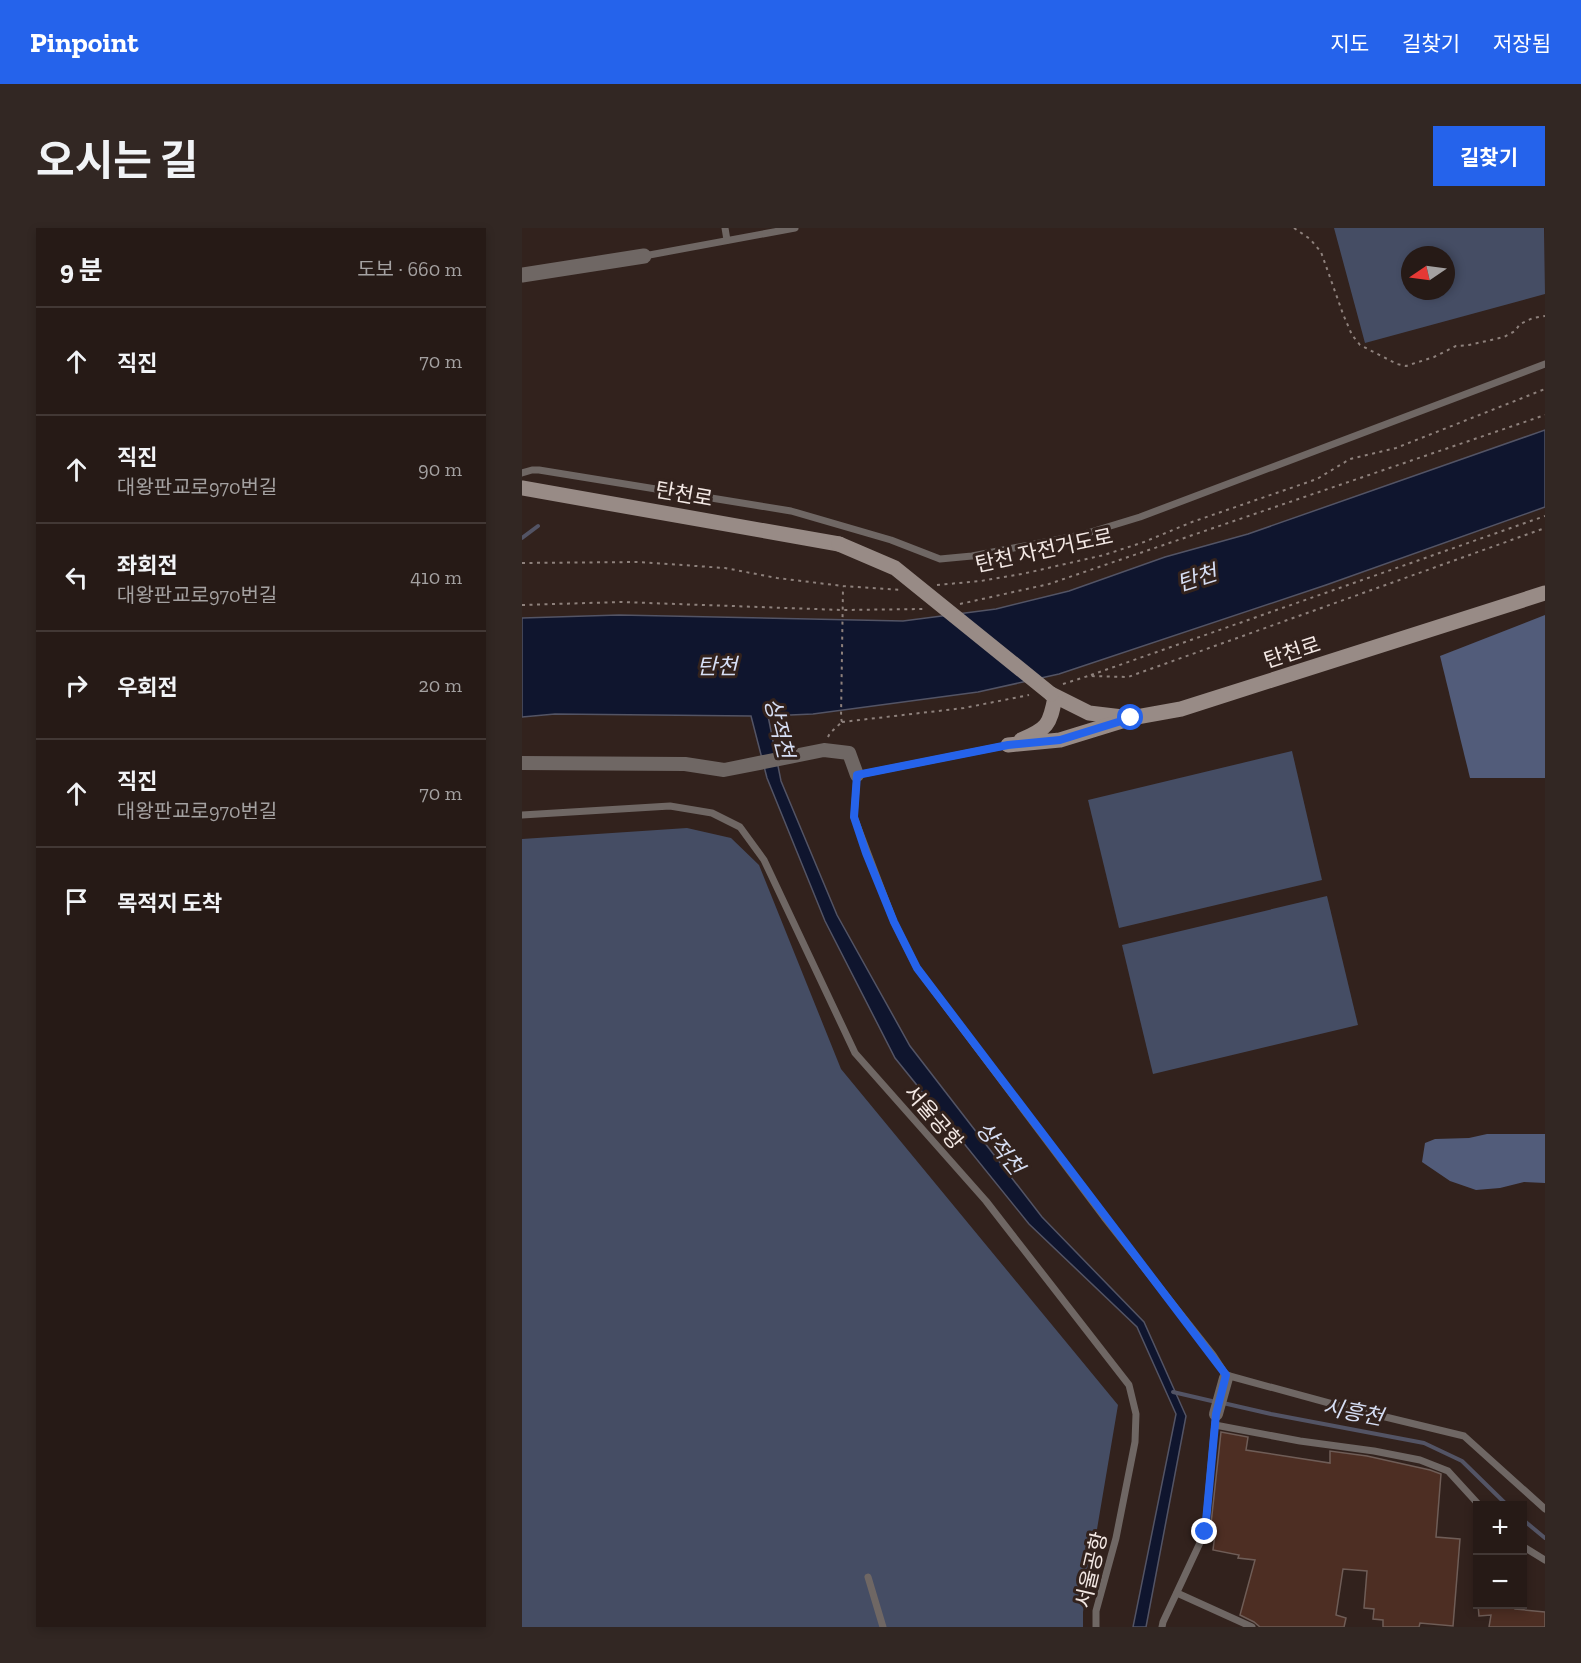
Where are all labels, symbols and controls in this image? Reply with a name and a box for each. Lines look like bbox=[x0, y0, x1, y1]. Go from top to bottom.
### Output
text: Pinpoint bbox=[30, 26, 138, 59]
text: 지도 bbox=[1330, 31, 1369, 56]
text: 길찾기 bbox=[1402, 31, 1460, 56]
text: 저장됨 bbox=[1493, 31, 1551, 56]
button: 길찾기 bbox=[1433, 126, 1545, 186]
text: 오시는 길 bbox=[36, 135, 198, 186]
north arrow bbox=[1401, 246, 1455, 300]
text: 9 분 bbox=[60, 254, 103, 286]
text: 도보 · 660 m bbox=[357, 257, 462, 281]
icon: ahead bbox=[60, 345, 93, 378]
text: 70 m bbox=[419, 349, 462, 373]
text: 직진 bbox=[117, 350, 157, 377]
text: 직진 bbox=[117, 444, 157, 471]
icon: ahead bbox=[60, 453, 93, 486]
text: 90 m bbox=[418, 457, 462, 481]
text: 대왕판교로970번길 bbox=[117, 475, 277, 499]
street label: 탄천로 bbox=[653, 477, 715, 511]
street label: 탄천 자전거도로 bbox=[973, 523, 1115, 577]
text: 좌회전 bbox=[117, 552, 178, 579]
water label: 탄천 bbox=[1174, 558, 1223, 597]
icon: left bbox=[60, 561, 93, 594]
text: 410 m bbox=[410, 565, 462, 589]
text: 대왕판교로970번길 bbox=[117, 583, 277, 607]
street label: 탄천로 bbox=[1261, 631, 1323, 673]
water label: 탄천 bbox=[697, 653, 740, 680]
icon: right bbox=[60, 669, 93, 702]
text: 20 m bbox=[418, 673, 462, 697]
text: 우회전 bbox=[117, 674, 178, 701]
water label: 상적천 bbox=[759, 695, 800, 763]
route start bbox=[1117, 704, 1143, 730]
text: 직진 bbox=[117, 768, 157, 795]
icon: ahead bbox=[60, 777, 93, 810]
text: 70 m bbox=[419, 781, 462, 805]
text: 대왕판교로970번길 bbox=[117, 799, 277, 823]
icon: arrive bbox=[60, 885, 93, 918]
text: 목적지 도착 bbox=[117, 890, 222, 917]
street label: 서울공항 bbox=[899, 1080, 969, 1154]
water label: 상적천 bbox=[970, 1116, 1031, 1182]
water label: 시흥천 bbox=[1321, 1393, 1388, 1432]
map controls bbox=[1473, 1501, 1527, 1609]
button: + bbox=[1473, 1501, 1527, 1555]
route end bbox=[1191, 1518, 1217, 1544]
street label: 서울공항 bbox=[1070, 1530, 1112, 1610]
button: − bbox=[1473, 1555, 1527, 1609]

